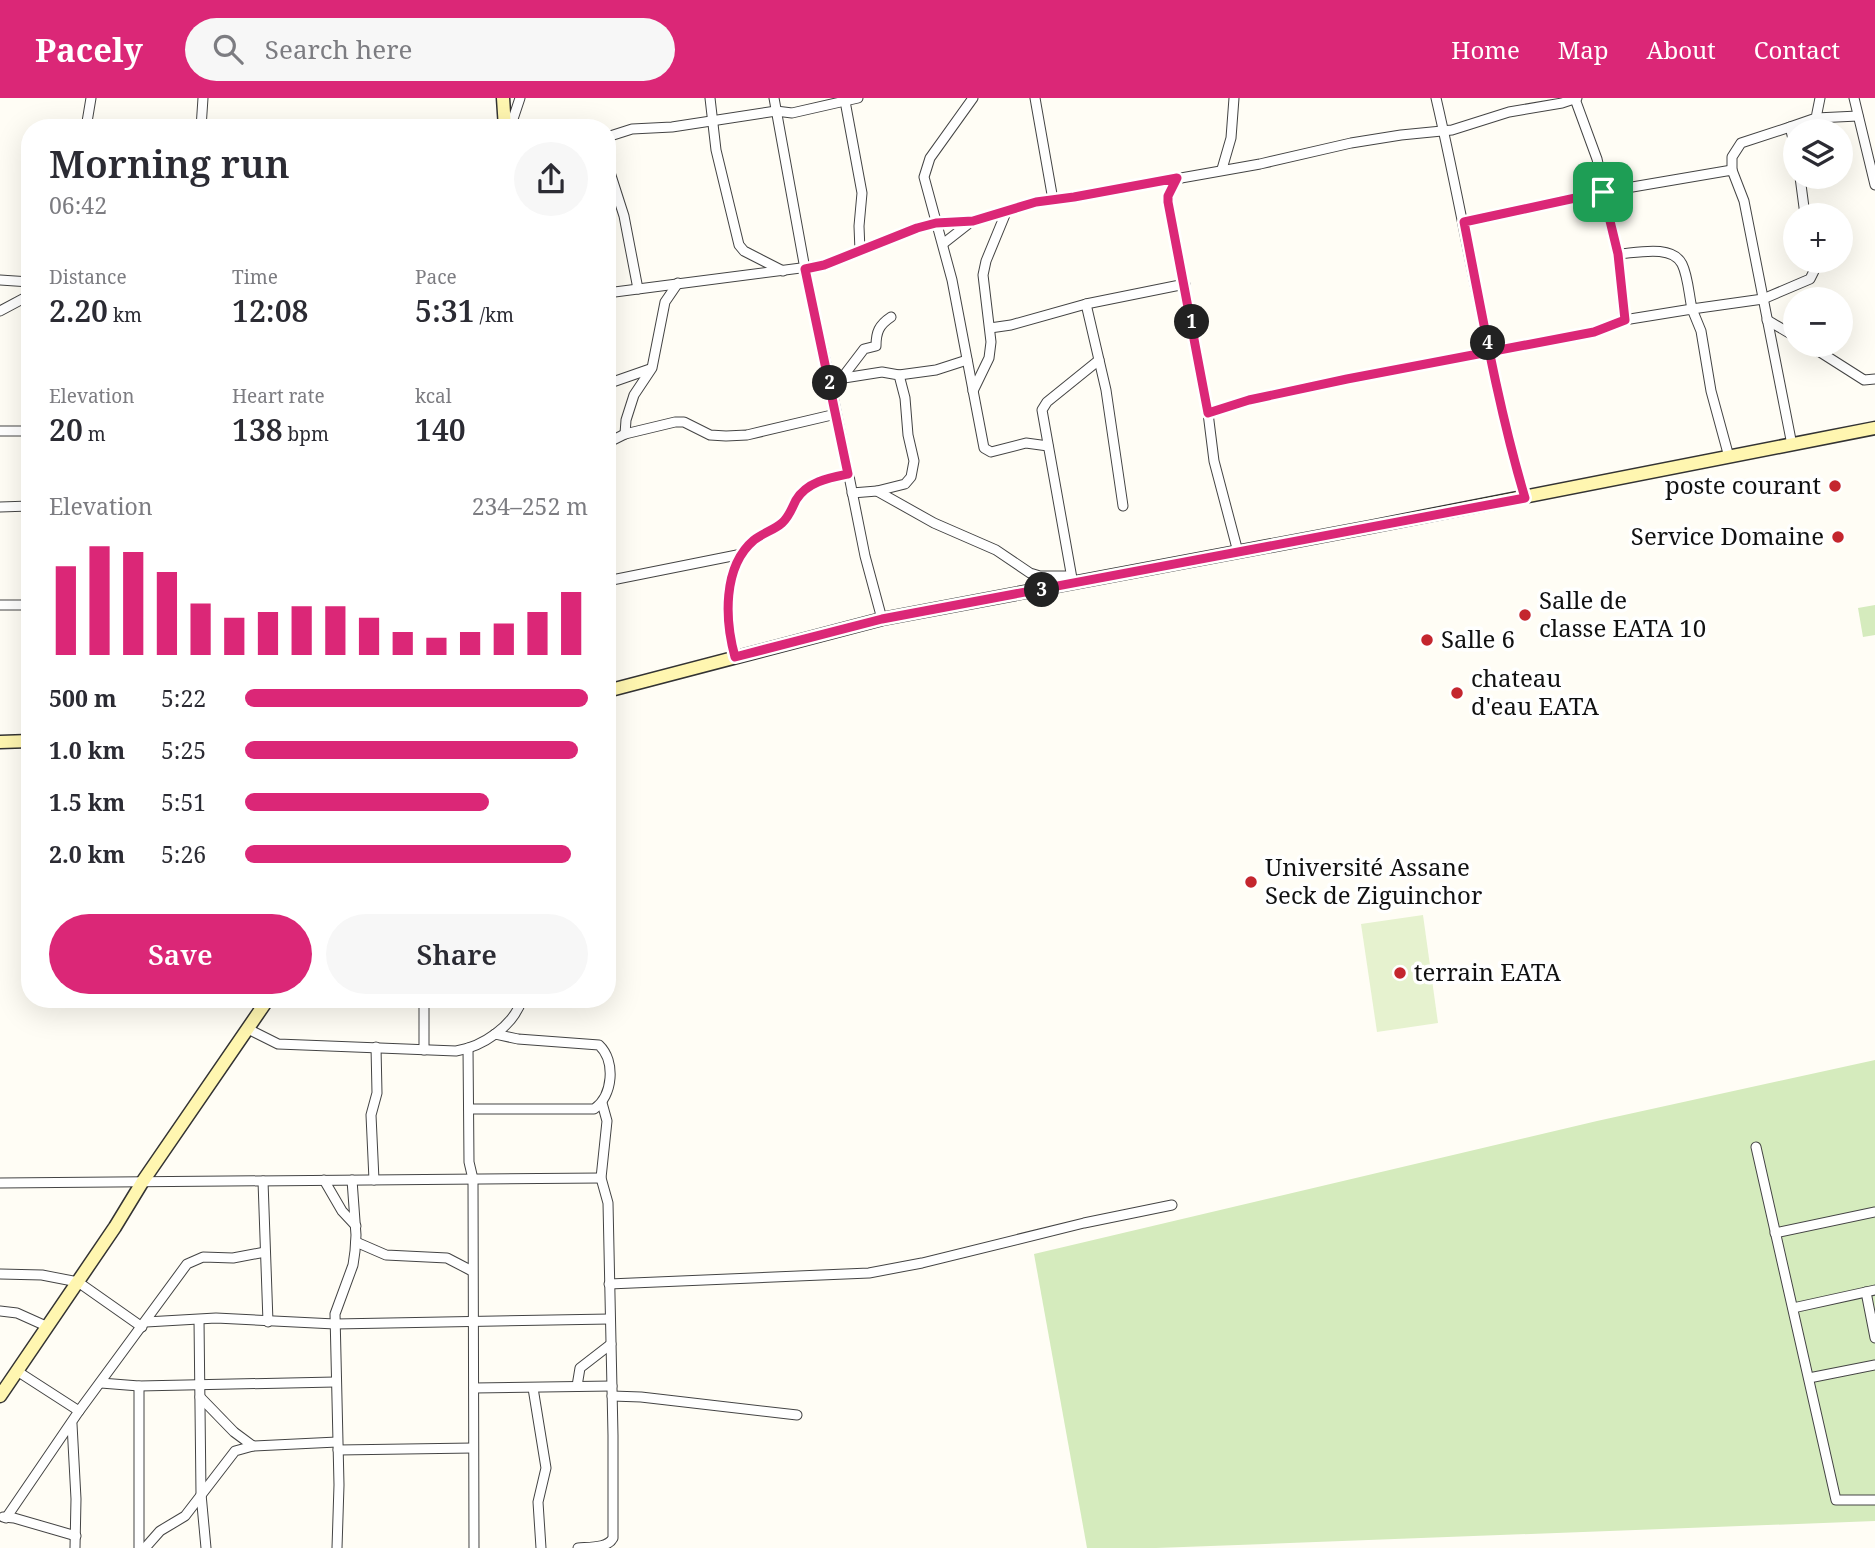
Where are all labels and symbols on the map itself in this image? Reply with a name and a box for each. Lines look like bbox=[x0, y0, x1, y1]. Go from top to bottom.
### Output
pin bbox=[1573, 162, 1633, 222]
pin: 1 bbox=[1174, 304, 1210, 340]
pin: 4 bbox=[1470, 326, 1506, 360]
pin: 2 bbox=[812, 366, 848, 400]
place label: poste courant bbox=[1665, 468, 1821, 501]
marker: poste courant bbox=[1827, 478, 1843, 494]
place label: Service Domaine bbox=[1631, 519, 1824, 552]
marker: Service Domaine bbox=[1830, 529, 1846, 545]
pin: 3 bbox=[1024, 573, 1060, 608]
place label: Salle de classe EATA 10 bbox=[1539, 583, 1706, 644]
marker: Salle de classe EATA 10 bbox=[1517, 607, 1533, 623]
place label: Salle 6 bbox=[1441, 622, 1515, 655]
marker: Salle 6 bbox=[1419, 632, 1435, 648]
place label: chateau d'eau EATA bbox=[1471, 661, 1599, 722]
marker: chateau d'eau EATA bbox=[1449, 685, 1465, 701]
place label: Université Assane Seck de Ziguinchor bbox=[1265, 850, 1482, 911]
marker: Université Assane Seck de Ziguinchor bbox=[1243, 874, 1259, 890]
place label: terrain EATA bbox=[1414, 955, 1561, 988]
marker: terrain EATA bbox=[1392, 965, 1408, 981]

